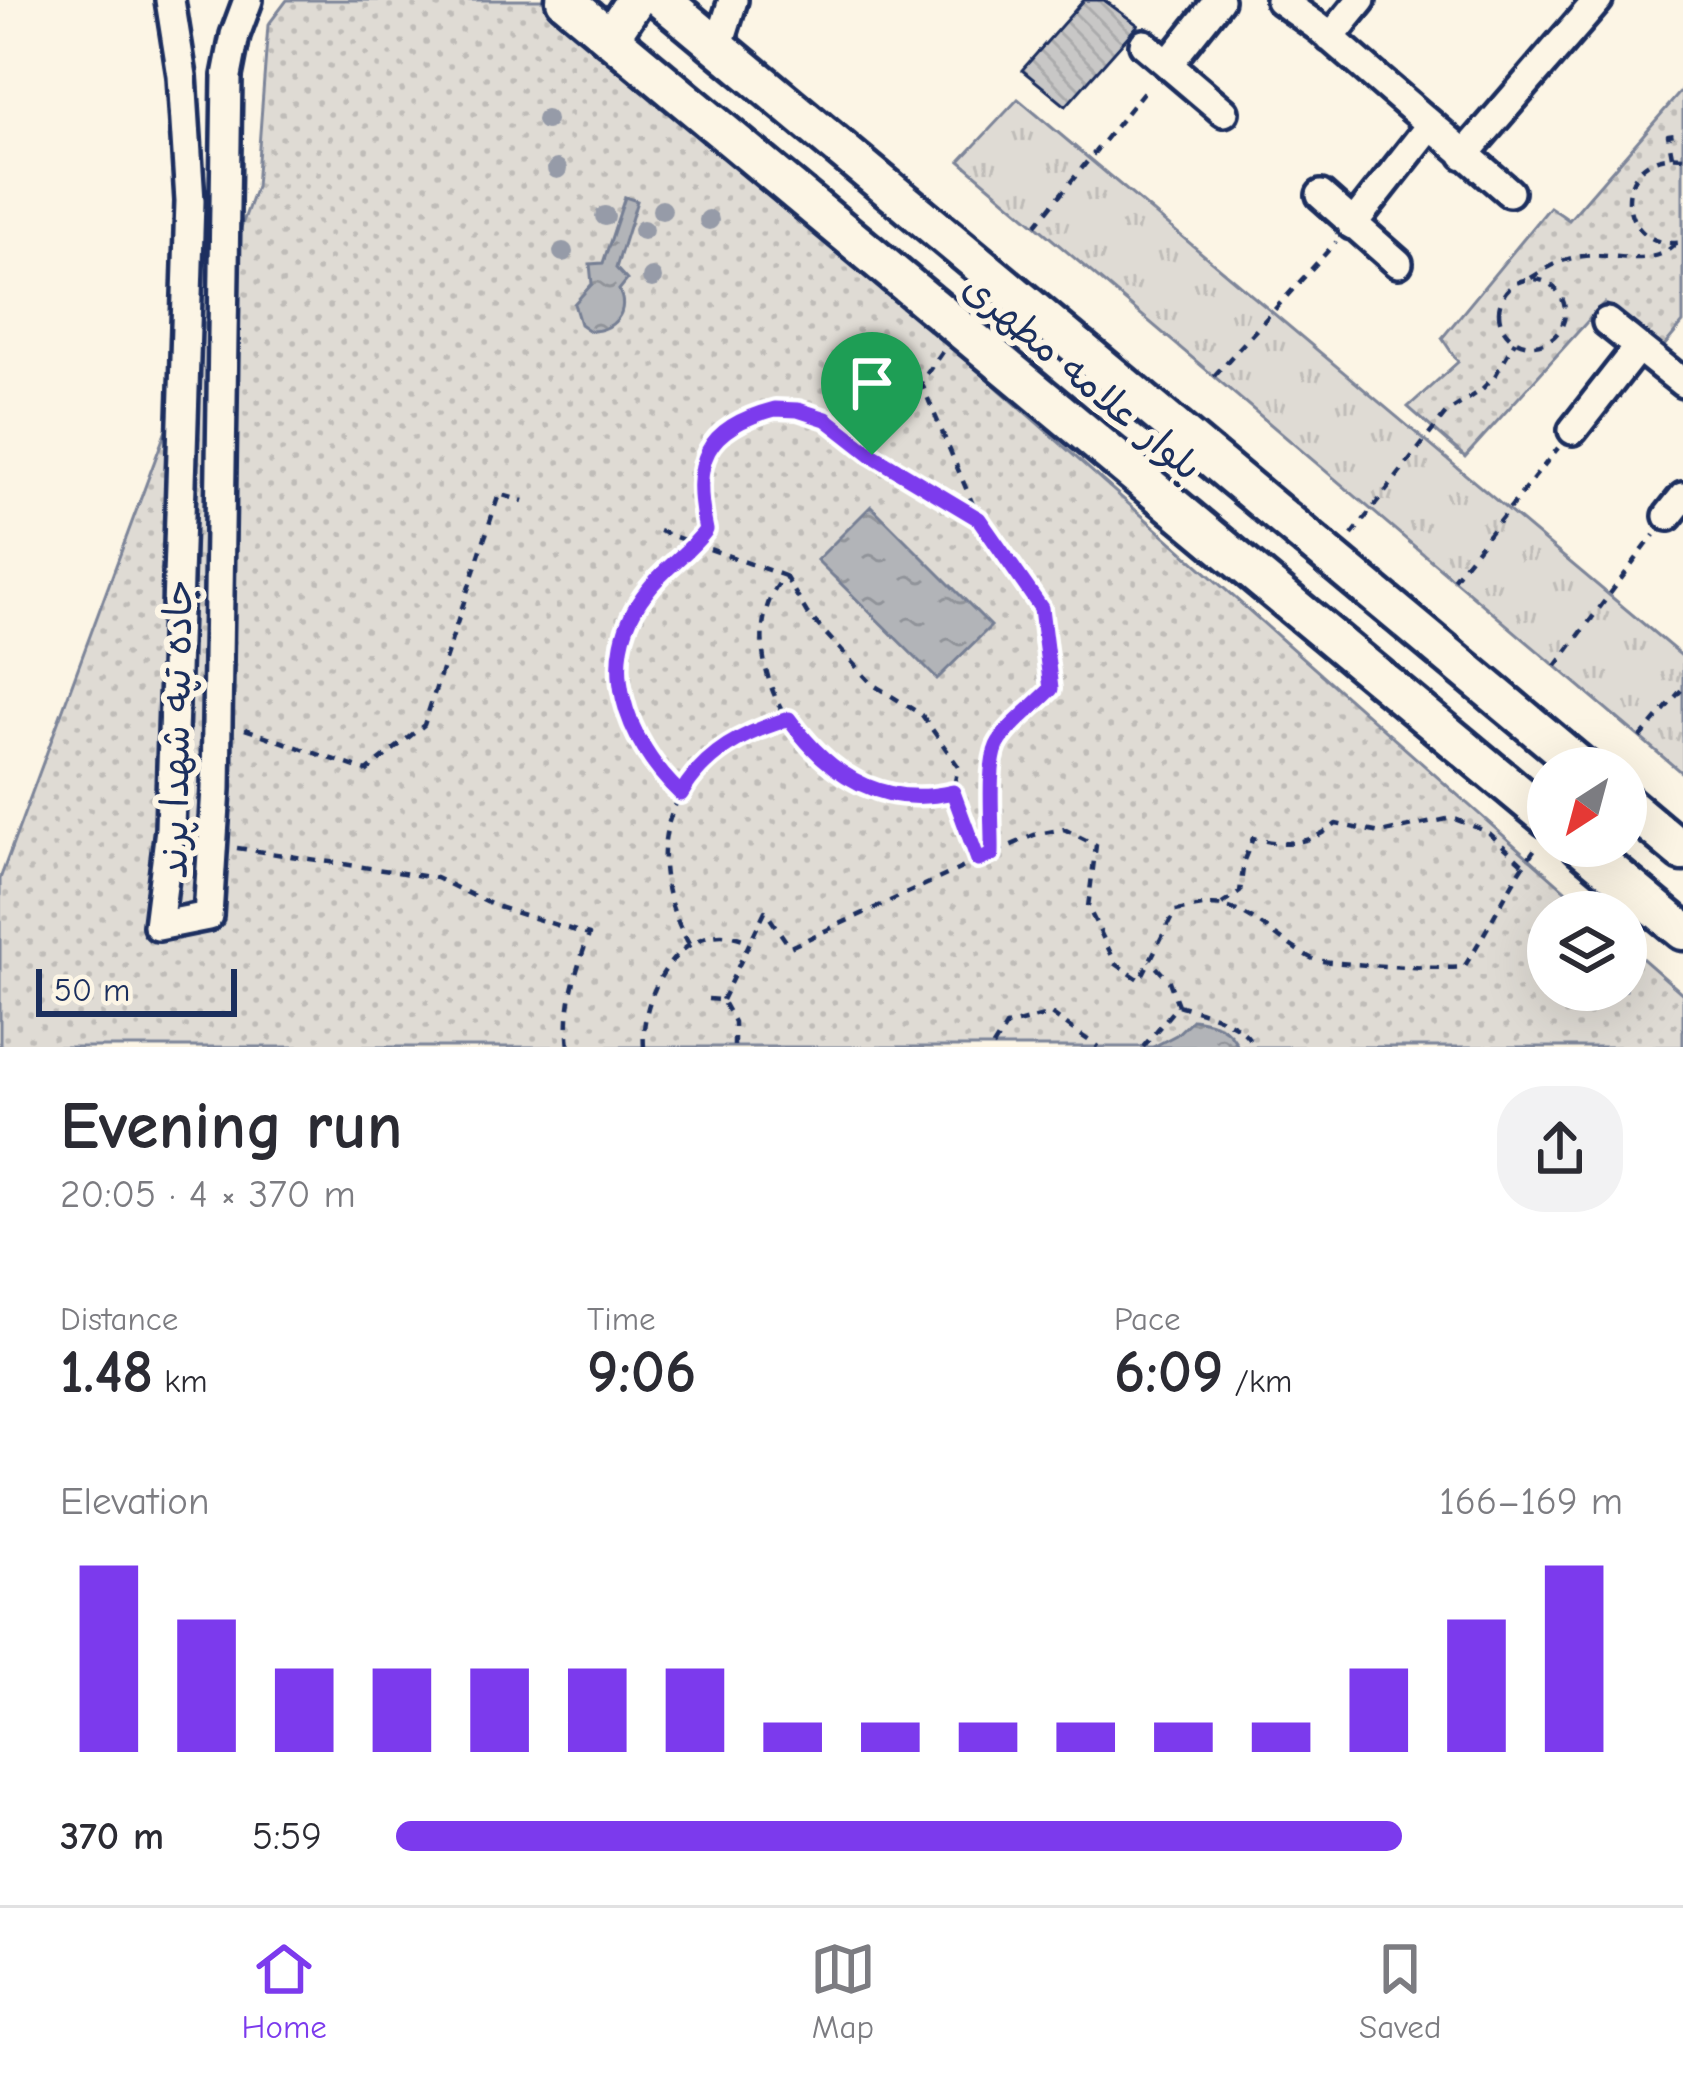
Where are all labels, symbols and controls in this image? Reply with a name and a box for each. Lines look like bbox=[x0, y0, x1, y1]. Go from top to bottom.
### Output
street label: بلوار علامه مطهری bbox=[954, 264, 1210, 490]
pin bbox=[821, 332, 923, 455]
icon: arrive bbox=[839, 350, 905, 416]
street label: جاده تپه شهدا پرند bbox=[151, 579, 203, 879]
north arrow bbox=[1527, 747, 1647, 867]
map controls bbox=[1527, 747, 1647, 1011]
button: layers bbox=[1527, 891, 1647, 1011]
scale bar bbox=[36, 963, 237, 1016]
text: 50 m bbox=[54, 971, 130, 1009]
button: share bbox=[1497, 1086, 1623, 1212]
text: Evening run bbox=[60, 1089, 402, 1165]
text: 20:05 · 4 × 370 m bbox=[60, 1172, 356, 1217]
text: Distance bbox=[60, 1300, 178, 1338]
text: Time bbox=[587, 1300, 656, 1338]
text: Pace bbox=[1114, 1300, 1181, 1338]
text: 1.48 bbox=[60, 1338, 153, 1407]
text: 9:06 bbox=[587, 1338, 697, 1407]
text: 6:09 bbox=[1114, 1338, 1224, 1407]
text: km bbox=[153, 1362, 208, 1400]
text: /km bbox=[1224, 1362, 1292, 1400]
text: Elevation bbox=[60, 1479, 209, 1524]
text: 166–169 m bbox=[1439, 1479, 1623, 1524]
text: 370 m bbox=[60, 1814, 164, 1859]
text: 5:59 bbox=[252, 1814, 322, 1859]
tab: Home bbox=[242, 1936, 327, 2046]
tab: Map bbox=[810, 1936, 876, 2046]
tab: Saved bbox=[1359, 1936, 1441, 2046]

